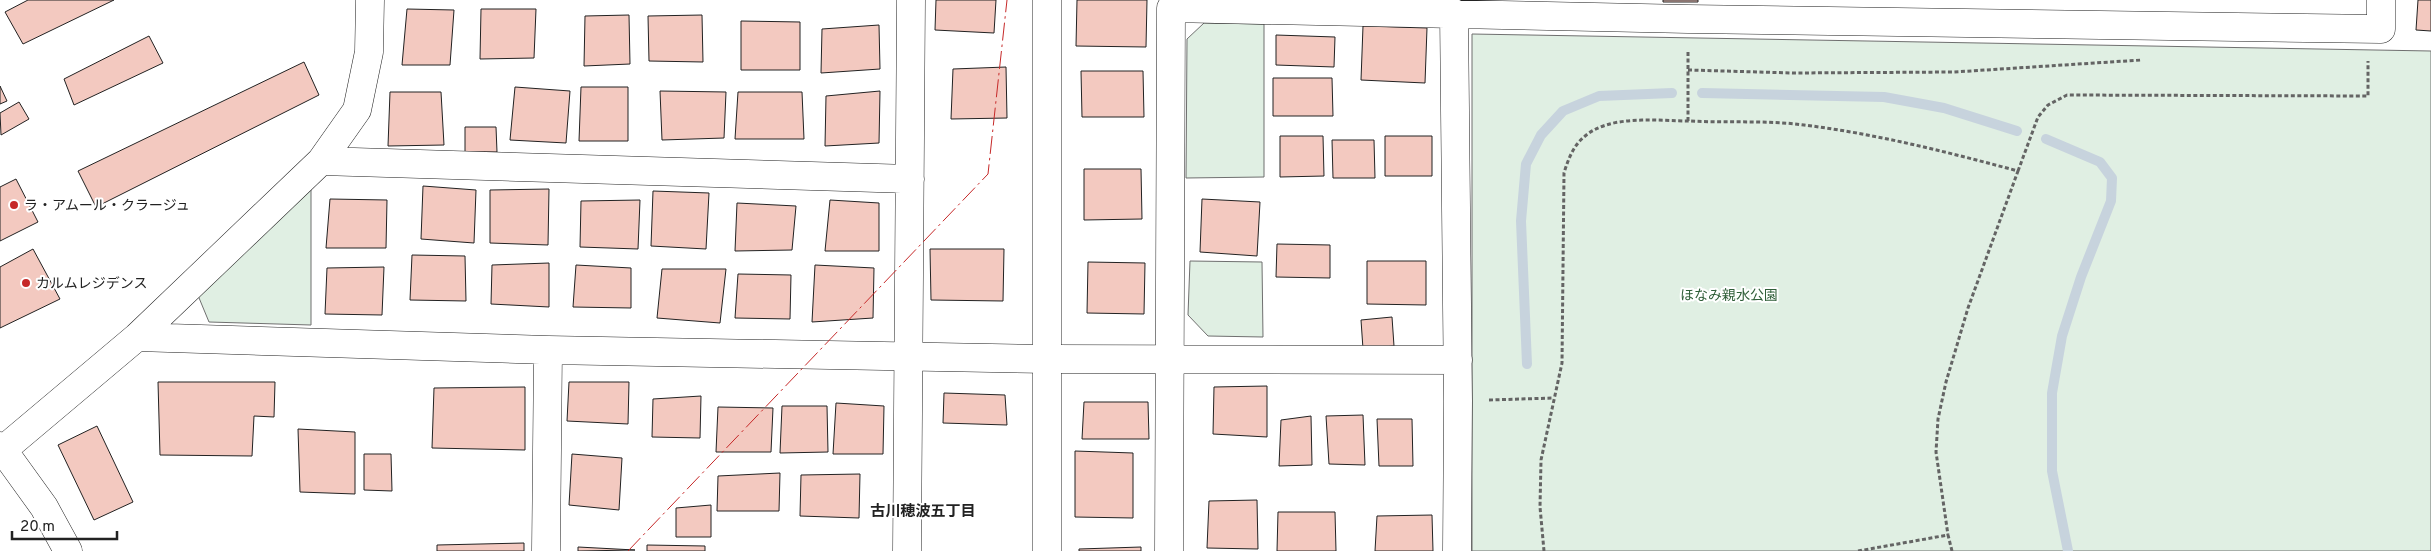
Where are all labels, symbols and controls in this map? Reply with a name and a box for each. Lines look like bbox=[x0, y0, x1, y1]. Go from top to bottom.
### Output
place label: ラ・アムール・クラージュ bbox=[24, 198, 190, 215]
marker: ラ・アムール・クラージュ bbox=[8, 199, 20, 211]
place label: カルムレジデンス bbox=[36, 276, 147, 293]
marker: カルムレジデンス bbox=[20, 277, 32, 289]
park label: ほなみ親水公園 bbox=[1680, 288, 1778, 305]
district label: 古川穂波五丁目 bbox=[870, 503, 976, 522]
scale bar bbox=[12, 508, 118, 540]
text: 20 m bbox=[20, 518, 55, 537]

